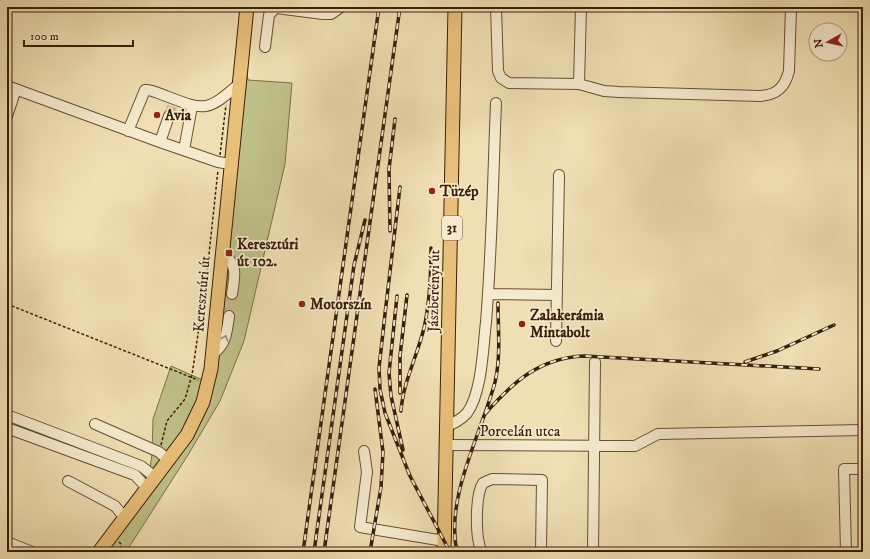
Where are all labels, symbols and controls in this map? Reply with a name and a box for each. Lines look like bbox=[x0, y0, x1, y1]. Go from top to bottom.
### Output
scale bar bbox=[24, 22, 133, 48]
north arrow bbox=[808, 22, 848, 62]
text: 100 m bbox=[30, 29, 59, 44]
text: N bbox=[812, 38, 827, 49]
place label: Avia bbox=[164, 106, 192, 125]
marker: Avia bbox=[152, 110, 162, 120]
place label: Tüzép bbox=[439, 182, 479, 201]
marker: Tüzép bbox=[427, 186, 437, 196]
road number: 31 bbox=[442, 216, 462, 240]
place label: Keresztúri út 102. bbox=[237, 235, 299, 271]
marker: Keresztúri út 102. bbox=[224, 248, 234, 258]
street label: Jászberényi út bbox=[424, 249, 444, 334]
street label: Keresztúri út bbox=[189, 255, 215, 333]
place label: Motorszín bbox=[310, 295, 372, 314]
marker: Motorszín bbox=[297, 299, 307, 309]
place label: Zalakerámia Mintabolt bbox=[530, 306, 604, 342]
marker: Zalakerámia Mintabolt bbox=[517, 319, 527, 329]
one-way arrow bbox=[220, 334, 228, 341]
street label: Porcelán utca bbox=[480, 422, 561, 441]

